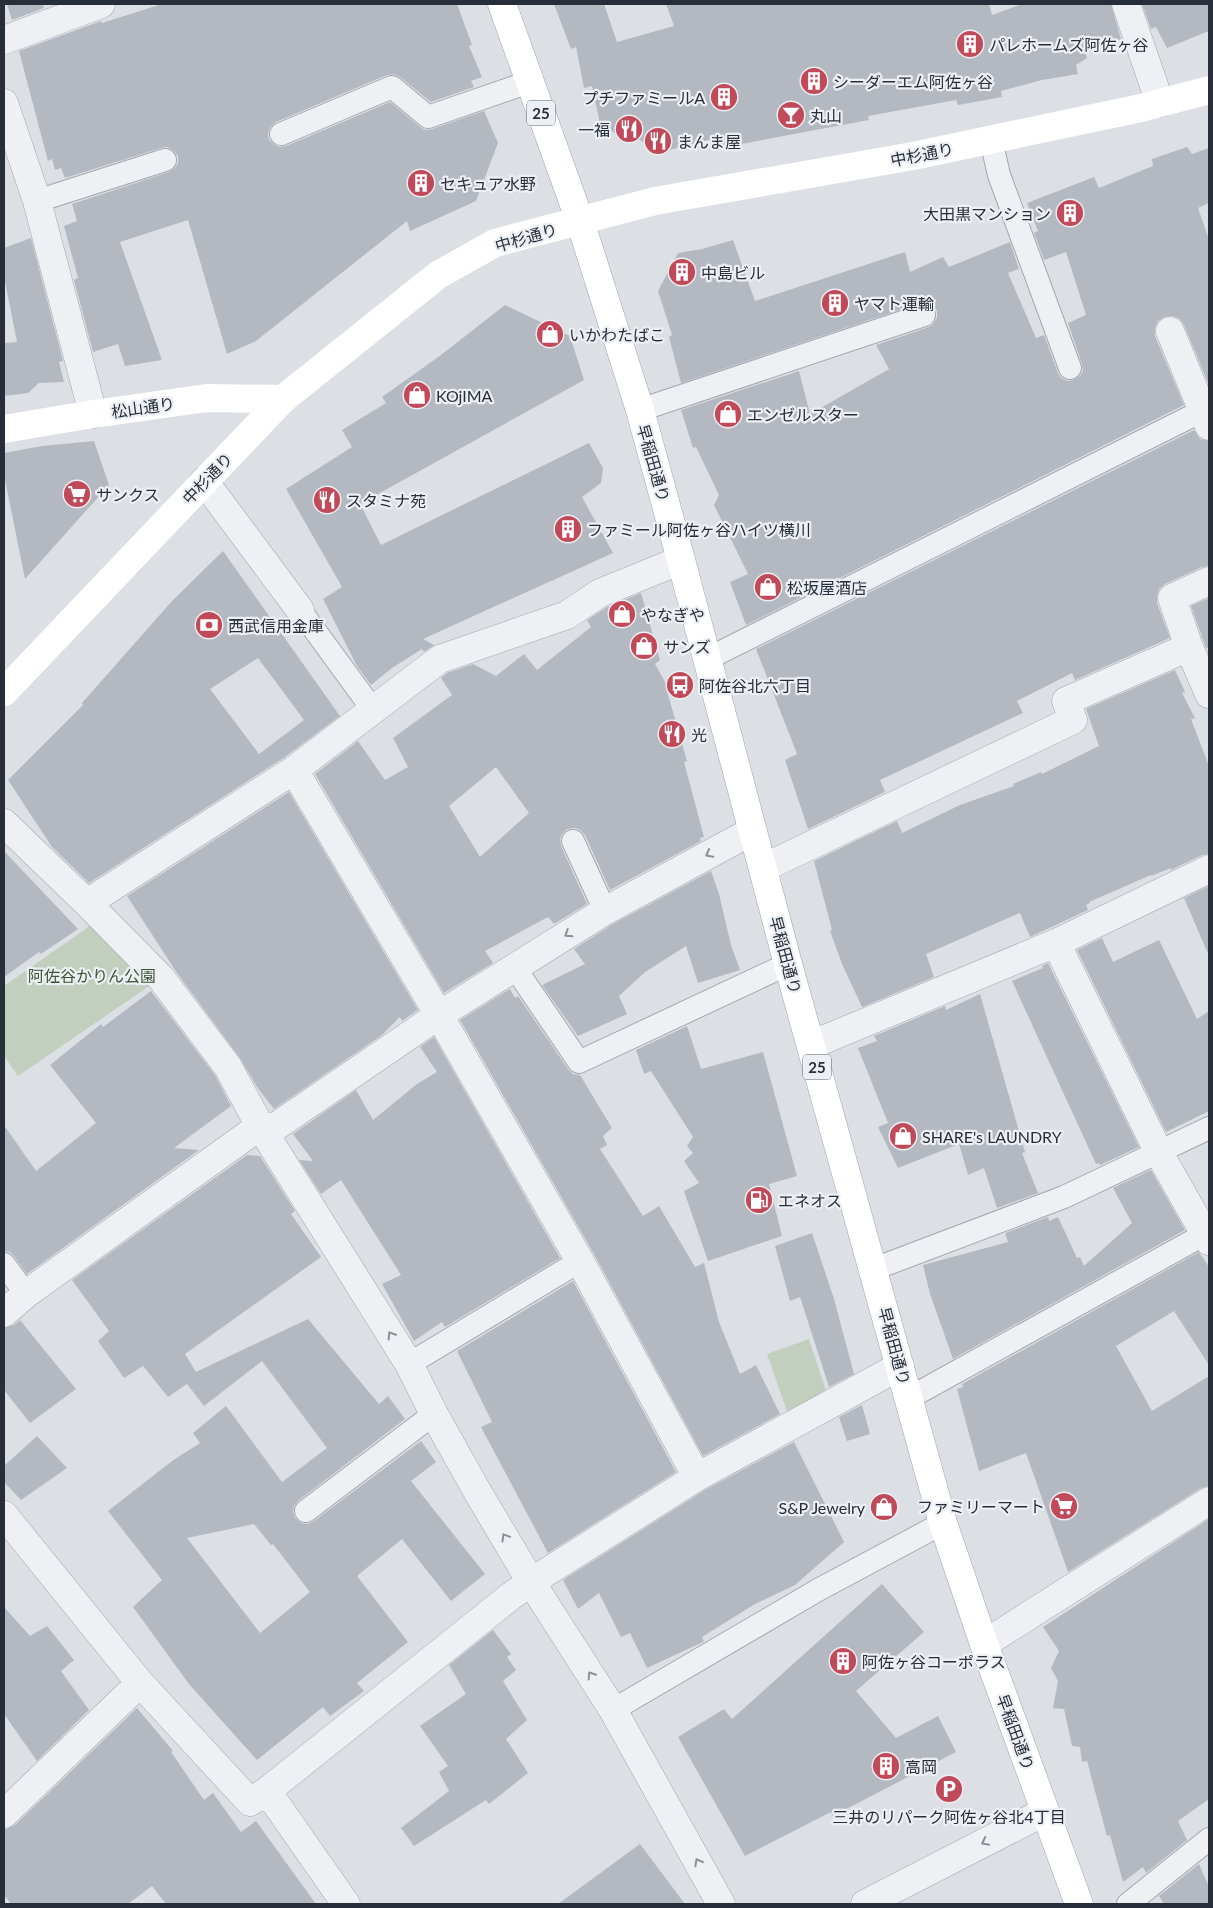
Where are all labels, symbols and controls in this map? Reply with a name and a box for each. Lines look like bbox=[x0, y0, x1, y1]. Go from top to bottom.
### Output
building icon: パレホームズ阿佐ヶ谷 bbox=[955, 29, 985, 59]
place label: パレホームズ阿佐ヶ谷 bbox=[989, 35, 1149, 54]
building icon: シーダーエム阿佐ヶ谷 bbox=[799, 66, 829, 96]
place label: シーダーエム阿佐ヶ谷 bbox=[833, 72, 993, 91]
building icon: プチファミールA bbox=[709, 82, 739, 112]
place label: プチファミールA bbox=[582, 88, 705, 107]
road number: 25 bbox=[527, 100, 555, 126]
bar icon: 丸山 bbox=[776, 100, 806, 130]
place label: 丸山 bbox=[810, 106, 842, 125]
restaurant icon: 一福 bbox=[614, 114, 644, 144]
place label: 一福 bbox=[578, 120, 610, 139]
restaurant icon: まんま屋 bbox=[643, 126, 673, 156]
place label: まんま屋 bbox=[677, 132, 741, 151]
street label: 中杉通り bbox=[889, 139, 955, 169]
building icon: セキュア水野 bbox=[406, 168, 436, 198]
place label: セキュア水野 bbox=[440, 174, 536, 193]
building icon: 大田黒マンション bbox=[1055, 198, 1085, 228]
place label: 大田黒マンション bbox=[923, 204, 1051, 223]
street label: 中杉通り bbox=[493, 219, 559, 255]
building icon: 中島ビル bbox=[667, 257, 697, 287]
place label: 中島ビル bbox=[701, 263, 765, 282]
building icon: ヤマト運輸 bbox=[820, 288, 850, 318]
place label: ヤマト運輸 bbox=[854, 294, 934, 313]
shop icon: いかわたばこ bbox=[535, 319, 565, 349]
place label: いかわたばこ bbox=[569, 325, 665, 344]
shop icon: KOjIMA bbox=[402, 380, 432, 410]
place label: KOjIMA bbox=[436, 386, 493, 405]
street label: 松山通り bbox=[110, 393, 176, 421]
shop icon: エンゼルスター bbox=[713, 399, 743, 429]
place label: エンゼルスター bbox=[747, 405, 859, 424]
street label: 早稲田通り bbox=[634, 422, 674, 504]
street label: 中杉通り bbox=[178, 448, 236, 508]
supermarket icon: サンクス bbox=[62, 479, 92, 509]
place label: サンクス bbox=[96, 485, 160, 504]
restaurant icon: スタミナ苑 bbox=[312, 485, 342, 515]
place label: スタミナ苑 bbox=[346, 491, 426, 510]
building icon: ファミール阿佐ヶ谷ハイツ横川 bbox=[553, 514, 583, 544]
place label: ファミール阿佐ヶ谷ハイツ横川 bbox=[587, 520, 811, 539]
shop icon: 松坂屋酒店 bbox=[753, 572, 783, 602]
place label: 松坂屋酒店 bbox=[787, 578, 867, 597]
shop icon: やなぎや bbox=[607, 599, 637, 629]
place label: やなぎや bbox=[641, 605, 705, 624]
bank icon: 西武信用金庫 bbox=[194, 610, 224, 640]
place label: 西武信用金庫 bbox=[228, 616, 324, 635]
shop icon: サンズ bbox=[629, 631, 659, 661]
place label: サンズ bbox=[663, 637, 711, 656]
bus stop icon: 阿佐谷北六丁目 bbox=[665, 670, 695, 700]
place label: 阿佐谷北六丁目 bbox=[699, 676, 811, 695]
restaurant icon: 光 bbox=[657, 719, 687, 749]
place label: 光 bbox=[691, 725, 707, 744]
one-way arrow bbox=[706, 848, 715, 858]
street label: 早稲田通り bbox=[766, 914, 806, 996]
one-way arrow bbox=[564, 928, 573, 938]
park label: 阿佐谷かりん公園 bbox=[28, 966, 156, 985]
road number: 25 bbox=[803, 1054, 831, 1080]
shop icon: SHARE's LAUNDRY bbox=[888, 1121, 918, 1151]
place label: SHARE's LAUNDRY bbox=[922, 1127, 1062, 1146]
fuel station icon: エネオス bbox=[744, 1185, 774, 1215]
place label: エネオス bbox=[778, 1191, 842, 1210]
street label: 早稲田通り bbox=[875, 1305, 915, 1387]
one-way arrow bbox=[387, 1331, 397, 1340]
supermarket icon: ファミリーマート bbox=[1049, 1491, 1079, 1521]
shop icon: S&P Jewelry bbox=[869, 1492, 899, 1522]
place label: ファミリーマート bbox=[917, 1497, 1045, 1516]
place label: S&P Jewelry bbox=[779, 1498, 866, 1517]
one-way arrow bbox=[501, 1534, 511, 1543]
building icon: 阿佐ヶ谷コーポラス bbox=[828, 1646, 858, 1676]
place label: 阿佐ヶ谷コーポラス bbox=[862, 1652, 1006, 1671]
one-way arrow bbox=[588, 1671, 597, 1681]
street label: 早稲田通り bbox=[993, 1691, 1039, 1773]
building icon: 高岡 bbox=[871, 1751, 901, 1781]
place label: 高岡 bbox=[905, 1757, 937, 1776]
parking icon: 三井のリパーク阿佐ヶ谷北4丁目 bbox=[934, 1774, 964, 1804]
place label: 三井のリパーク阿佐ヶ谷北4丁目 bbox=[832, 1807, 1066, 1826]
one-way arrow bbox=[982, 1836, 991, 1846]
one-way arrow bbox=[694, 1858, 704, 1867]

